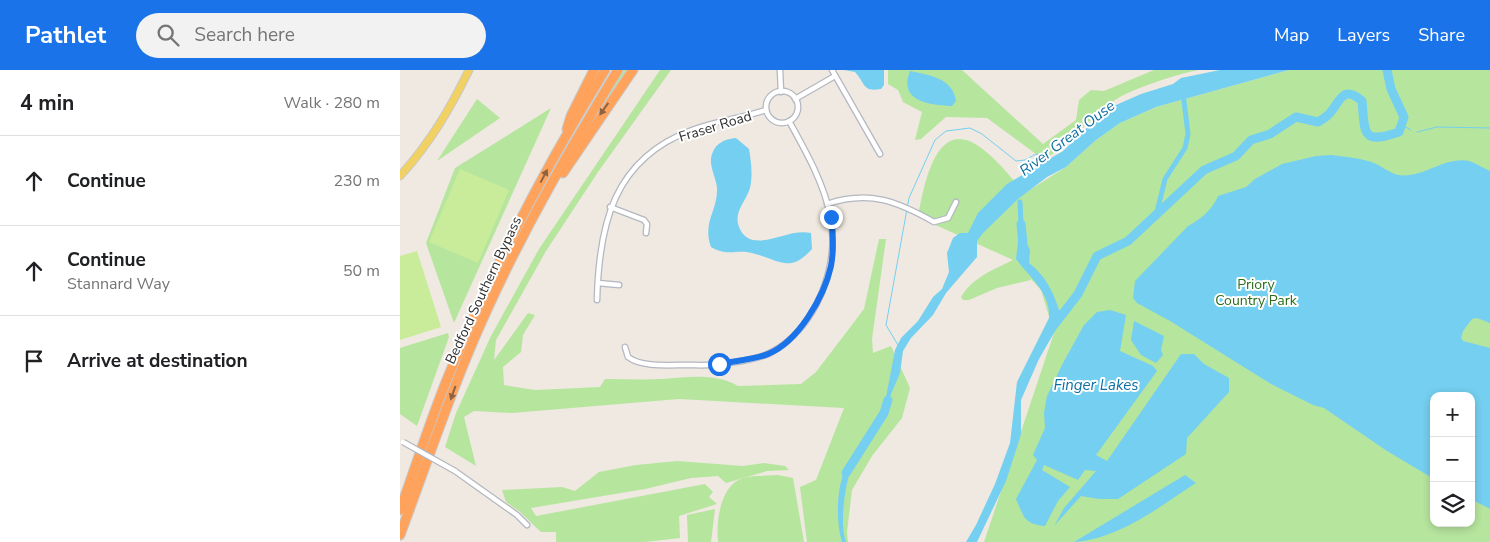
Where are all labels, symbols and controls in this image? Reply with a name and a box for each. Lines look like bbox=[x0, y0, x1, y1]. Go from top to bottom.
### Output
search box bbox=[136, 13, 486, 58]
text: Pathlet bbox=[25, 19, 106, 51]
icon: search bbox=[154, 21, 182, 49]
text: Search here bbox=[194, 22, 295, 48]
text: Map bbox=[1274, 23, 1309, 47]
text: Layers bbox=[1337, 23, 1390, 47]
text: Share bbox=[1418, 23, 1465, 47]
text: 4 min bbox=[20, 89, 74, 117]
text: Walk · 280 m bbox=[284, 92, 380, 114]
water label: River Great Ouse bbox=[1015, 96, 1119, 180]
one-way arrow bbox=[599, 103, 609, 116]
street label: Fraser Road bbox=[676, 106, 754, 147]
icon: ahead bbox=[20, 167, 48, 195]
text: Continue bbox=[67, 168, 146, 194]
one-way arrow bbox=[540, 169, 548, 184]
text: 230 m bbox=[333, 170, 380, 192]
route end bbox=[820, 206, 843, 229]
street label: Bedford Southern Bypass bbox=[441, 213, 526, 367]
text: Continue bbox=[67, 247, 146, 273]
icon: ahead bbox=[20, 257, 48, 285]
text: 50 m bbox=[343, 260, 380, 282]
text: Stannard Way bbox=[67, 273, 170, 295]
park label: Priory Country Park bbox=[1215, 275, 1298, 310]
icon: arrive bbox=[20, 347, 48, 375]
text: Arrive at destination bbox=[67, 348, 248, 374]
route start bbox=[708, 353, 731, 376]
water label: Finger Lakes bbox=[1054, 375, 1138, 395]
one-way arrow bbox=[449, 386, 457, 401]
map controls bbox=[1430, 392, 1475, 527]
button: + bbox=[1430, 392, 1475, 437]
button: − bbox=[1430, 437, 1475, 482]
button: layers bbox=[1430, 482, 1475, 527]

